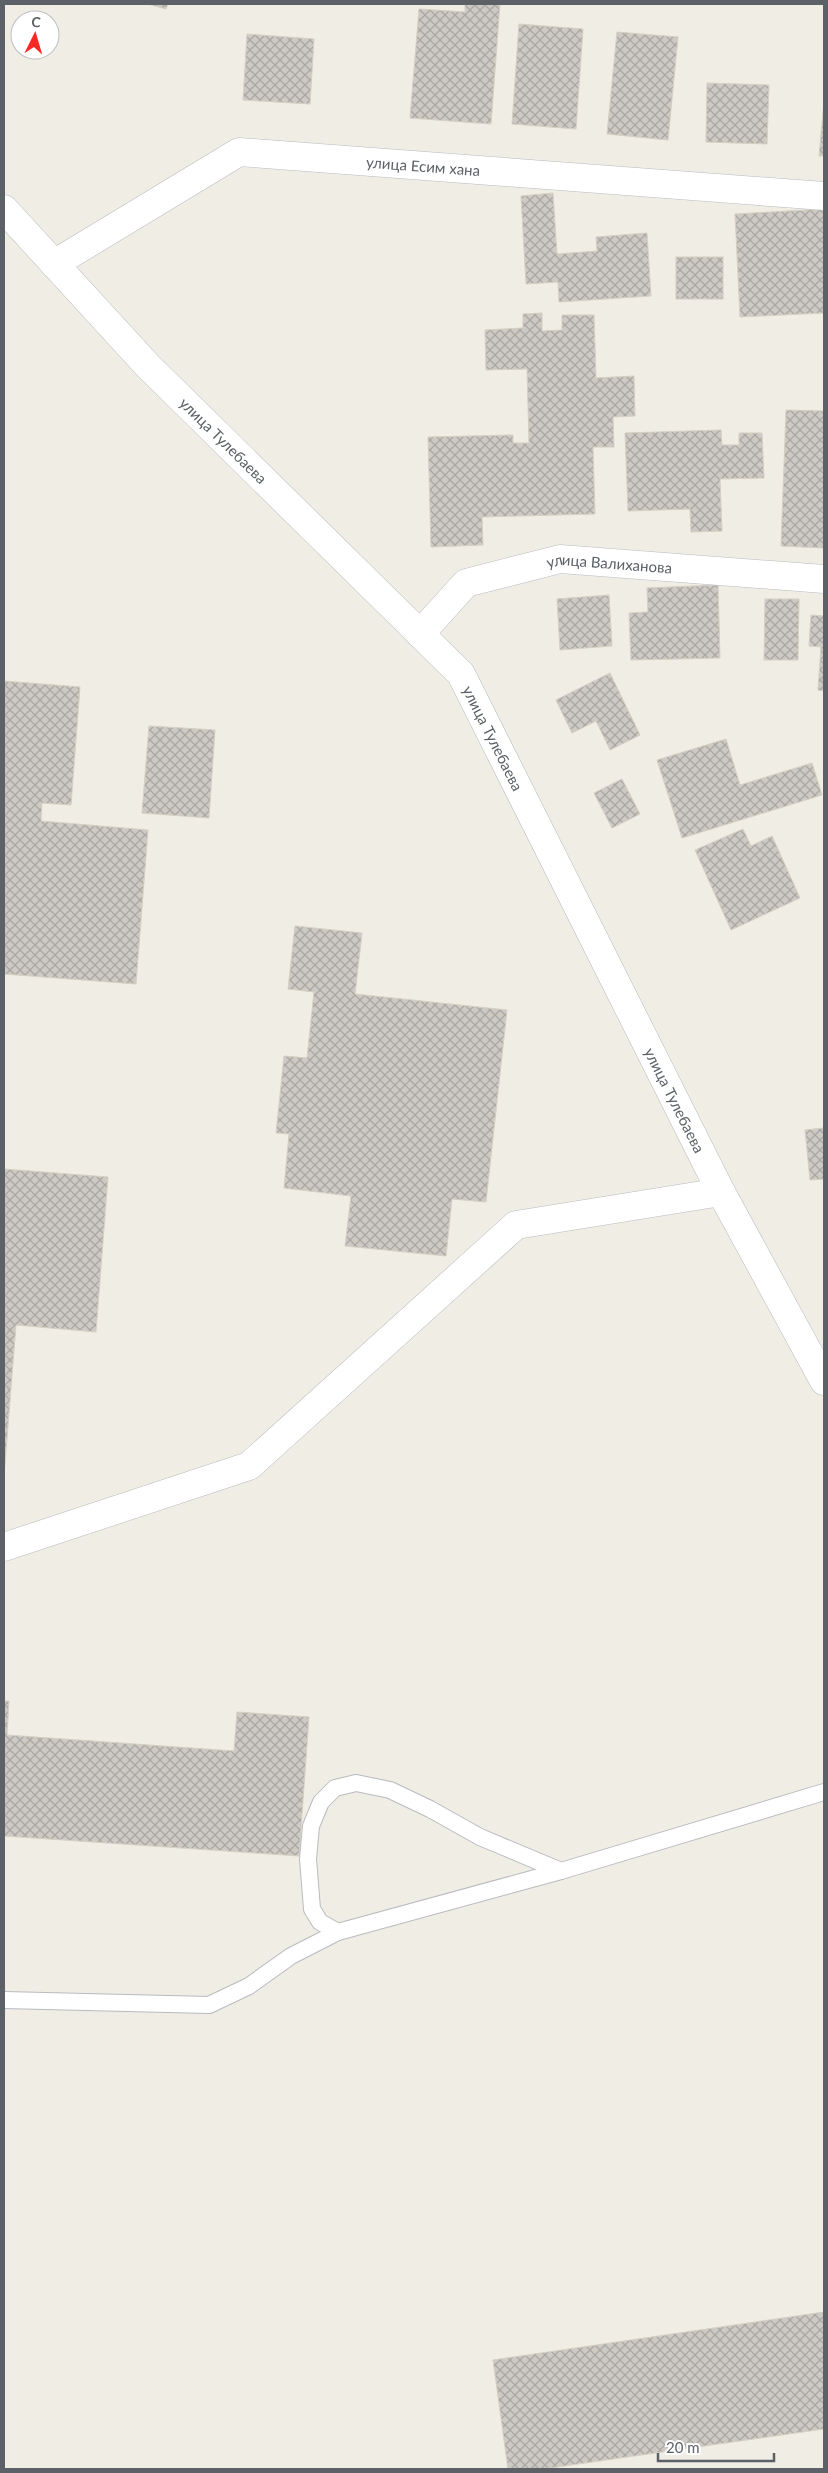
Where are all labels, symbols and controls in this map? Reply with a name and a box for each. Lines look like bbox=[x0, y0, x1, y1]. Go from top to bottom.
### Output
north arrow bbox=[10, 10, 60, 60]
text: С bbox=[31, 13, 42, 30]
street label: улица Есим хана bbox=[366, 153, 481, 179]
street label: улица Тулебаева bbox=[176, 393, 271, 487]
street label: улица Валиханова bbox=[544, 550, 673, 576]
street label: улица Тулебаева bbox=[459, 683, 527, 794]
street label: улица Тулебаева bbox=[641, 1045, 709, 1156]
scale bar bbox=[658, 2430, 774, 2462]
text: 20 m bbox=[666, 2438, 700, 2456]

